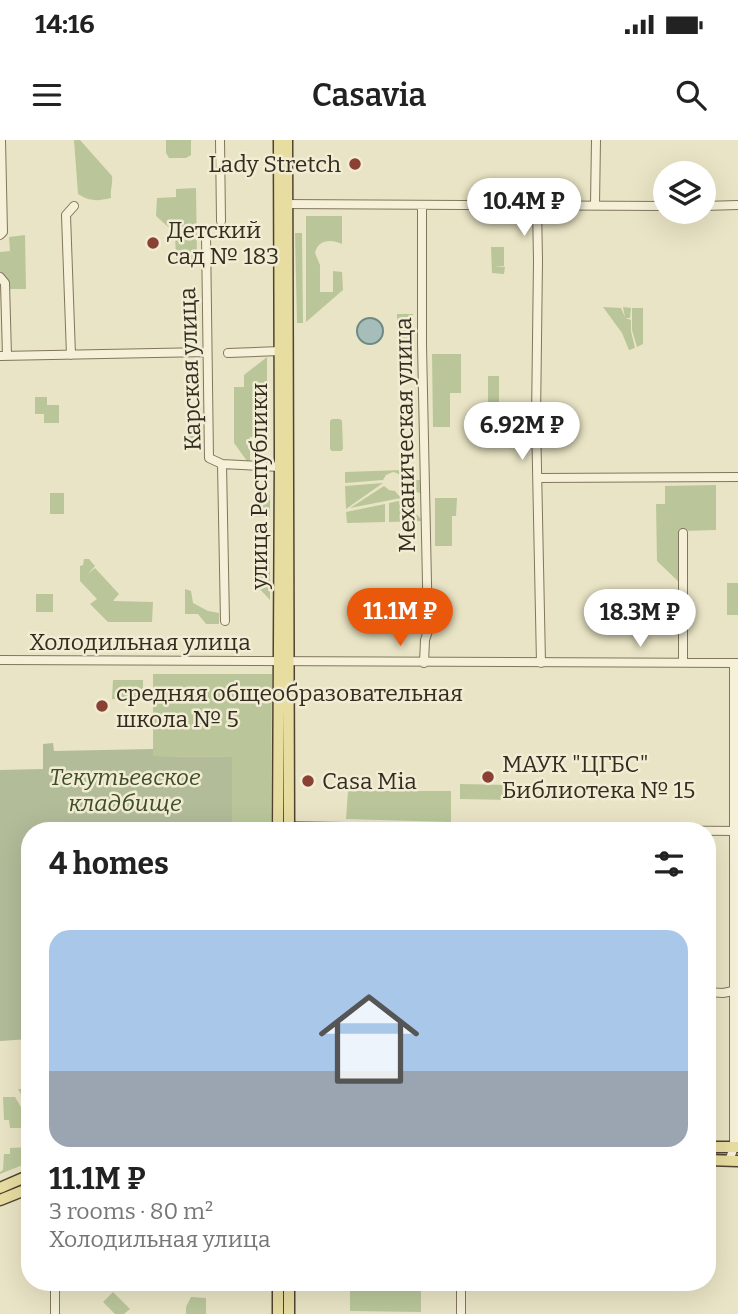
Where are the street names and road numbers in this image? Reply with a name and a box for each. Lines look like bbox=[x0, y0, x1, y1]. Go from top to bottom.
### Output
street label: Карская улица bbox=[173, 286, 207, 451]
street label: Механическая улица bbox=[389, 317, 421, 553]
street label: улица Республики bbox=[245, 382, 273, 591]
street label: Холодильная улица bbox=[29, 628, 251, 656]

